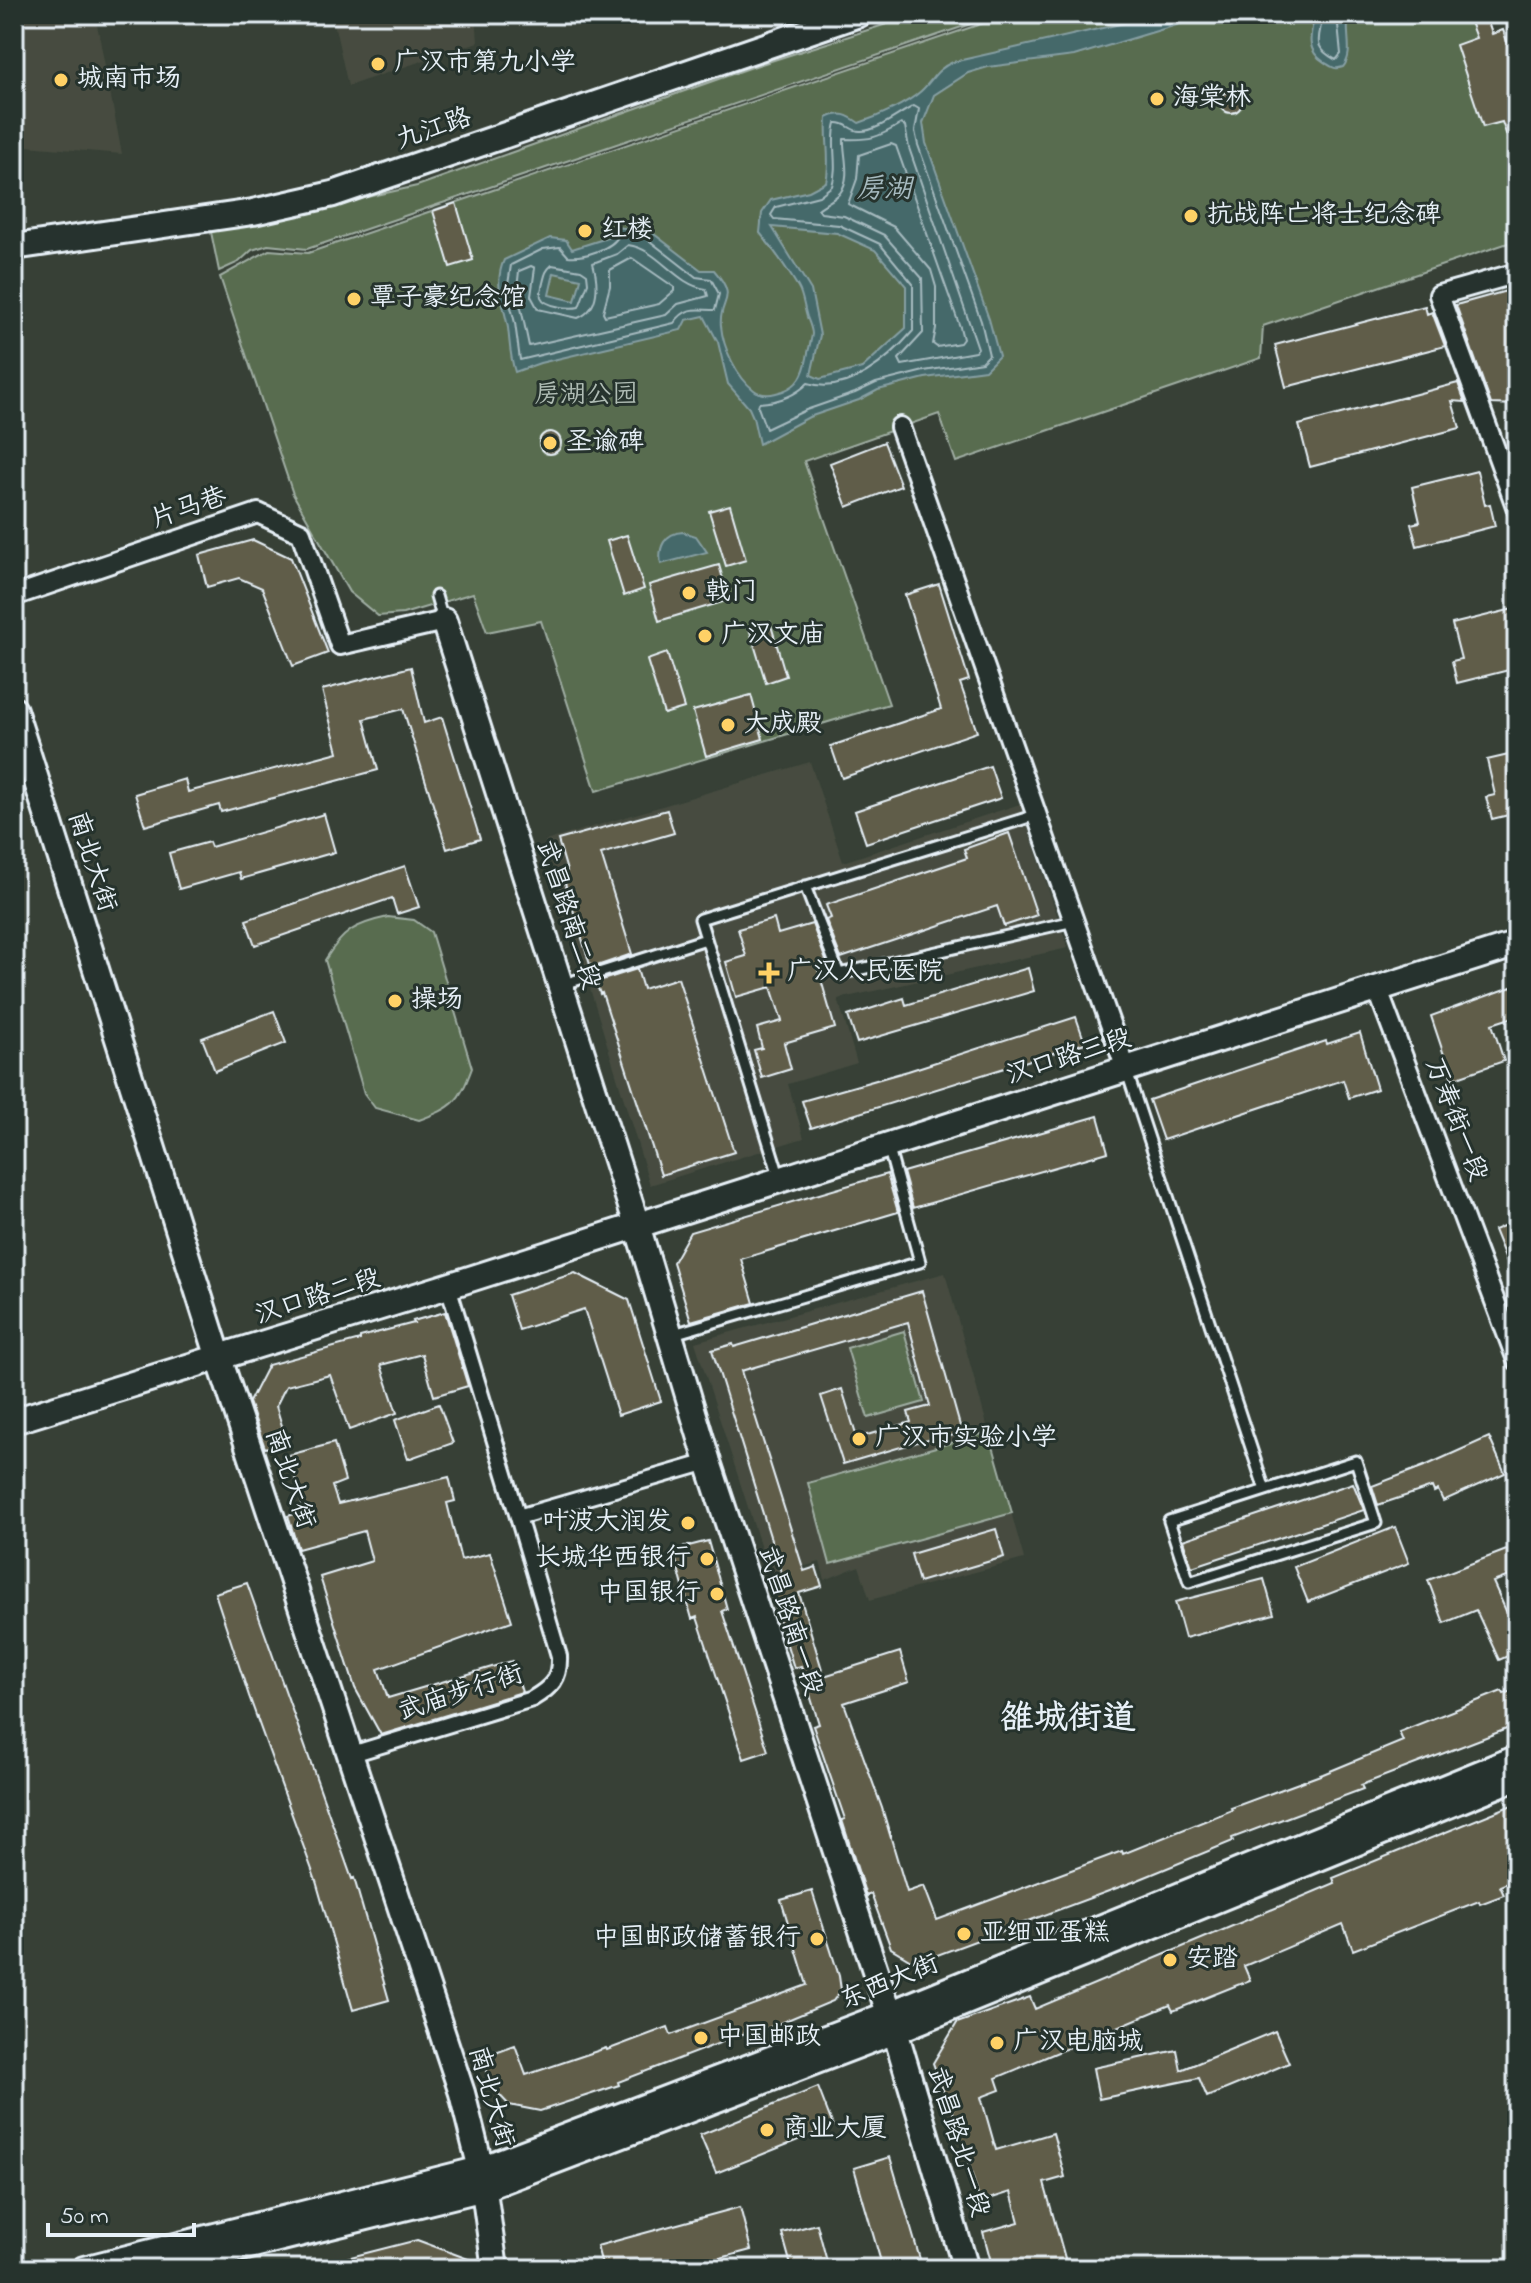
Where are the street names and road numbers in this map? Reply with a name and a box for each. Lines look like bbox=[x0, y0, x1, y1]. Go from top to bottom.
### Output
street label: 九江路 bbox=[391, 99, 477, 161]
street label: 片马巷 bbox=[146, 478, 232, 540]
street label: 南北大街 bbox=[57, 807, 125, 917]
street label: 武昌路南二段 bbox=[525, 835, 609, 995]
street label: 汉口路三段 bbox=[1001, 1020, 1137, 1096]
street label: 万寿街一段 bbox=[1414, 1053, 1496, 1187]
street label: 汉口路二段 bbox=[250, 1260, 386, 1336]
street label: 南北大街 bbox=[254, 1424, 324, 1534]
street label: 武昌路南一段 bbox=[747, 1541, 831, 1701]
street label: 武庙步行街 bbox=[393, 1656, 529, 1732]
street label: 东西大街 bbox=[835, 1946, 945, 2020]
street label: 南北大街 bbox=[457, 2042, 523, 2152]
street label: 武昌路北一段 bbox=[916, 2062, 998, 2222]

